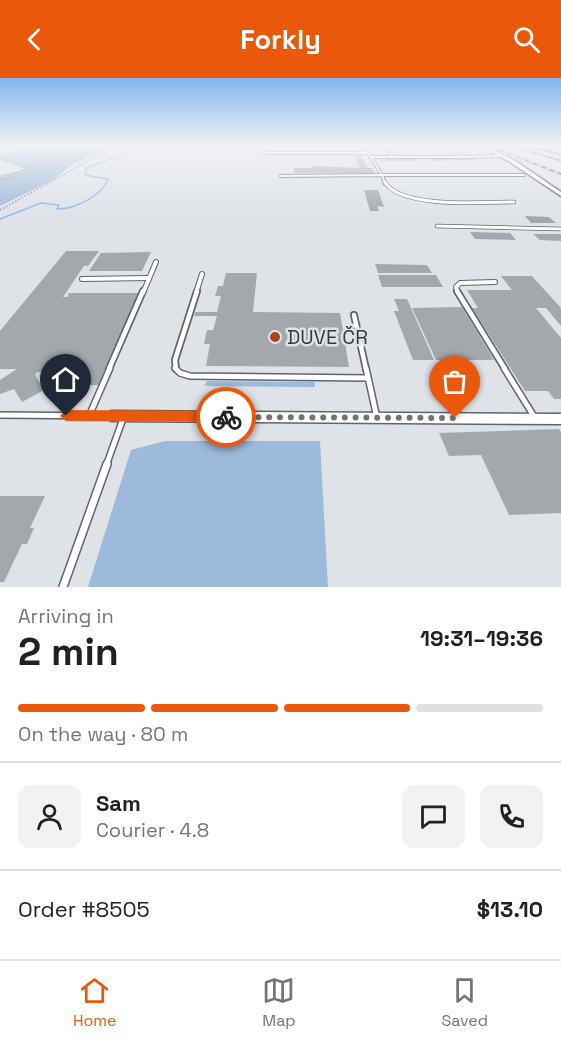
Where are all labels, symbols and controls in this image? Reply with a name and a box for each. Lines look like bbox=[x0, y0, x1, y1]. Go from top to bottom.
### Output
text: Forkly bbox=[240, 22, 321, 57]
icon: back bbox=[18, 23, 51, 56]
icon: search bbox=[510, 23, 543, 56]
place label: DUVE ČR bbox=[287, 324, 368, 350]
marker: DUVE ČR bbox=[268, 330, 282, 344]
pin bbox=[40, 354, 91, 416]
pin bbox=[429, 356, 480, 418]
icon: home bbox=[49, 363, 82, 396]
icon: bag bbox=[438, 365, 471, 398]
courier bbox=[196, 387, 256, 447]
icon: bike bbox=[210, 401, 243, 434]
text: Arriving in bbox=[18, 603, 114, 629]
text: 19:31–19:36 bbox=[420, 624, 543, 652]
text: 2 min bbox=[18, 627, 119, 676]
text: On the way · 80 m bbox=[18, 721, 188, 747]
button: person bbox=[18, 785, 81, 848]
button: chat bbox=[402, 785, 465, 848]
button: phone bbox=[480, 785, 543, 848]
text: Sam bbox=[96, 789, 141, 817]
text: Courier · 4.8 bbox=[96, 817, 209, 843]
text: Order #8505 bbox=[18, 895, 150, 923]
text: $13.10 bbox=[477, 895, 543, 923]
tab: Home bbox=[73, 974, 117, 1031]
tab: Map bbox=[262, 974, 296, 1031]
tab: Saved bbox=[441, 974, 488, 1031]

